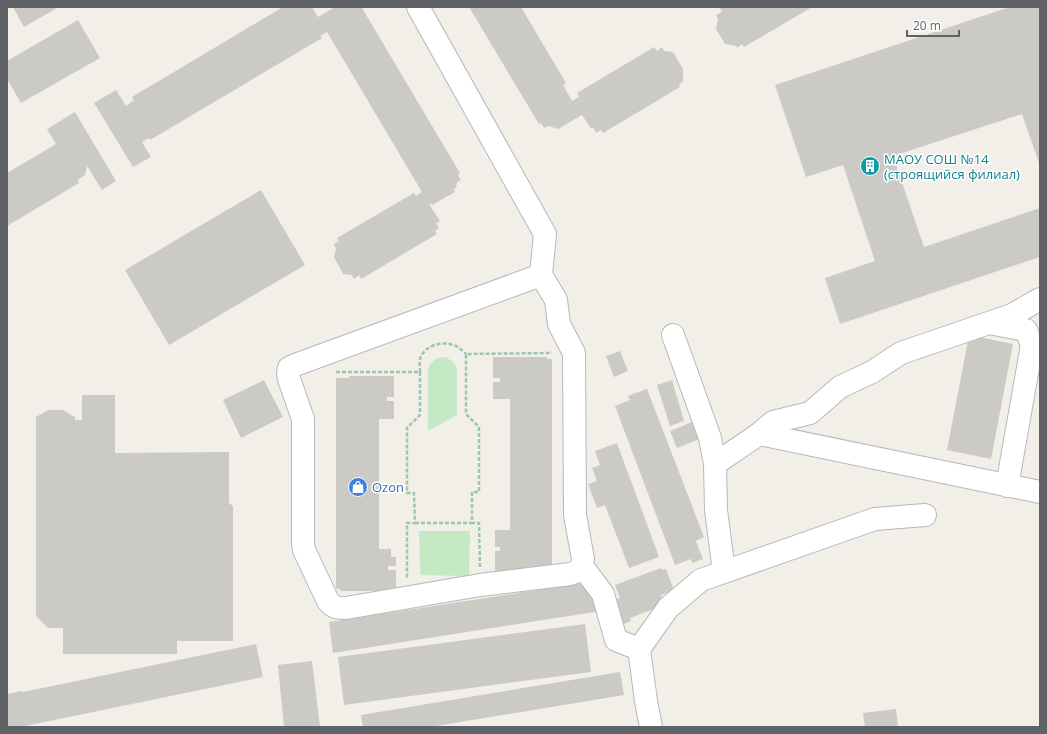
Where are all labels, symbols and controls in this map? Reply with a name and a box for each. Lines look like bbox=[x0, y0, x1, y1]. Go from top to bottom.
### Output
scale bar bbox=[907, 12, 959, 38]
text: 20 m bbox=[913, 17, 941, 34]
place label: МАОУ СОШ №14 (строящийся филиал) bbox=[884, 150, 1020, 183]
building icon: МАОУ СОШ №14 (строящийся филиал) bbox=[859, 155, 881, 177]
shop icon: Ozon bbox=[347, 476, 369, 498]
place label: Ozon bbox=[372, 478, 404, 496]

